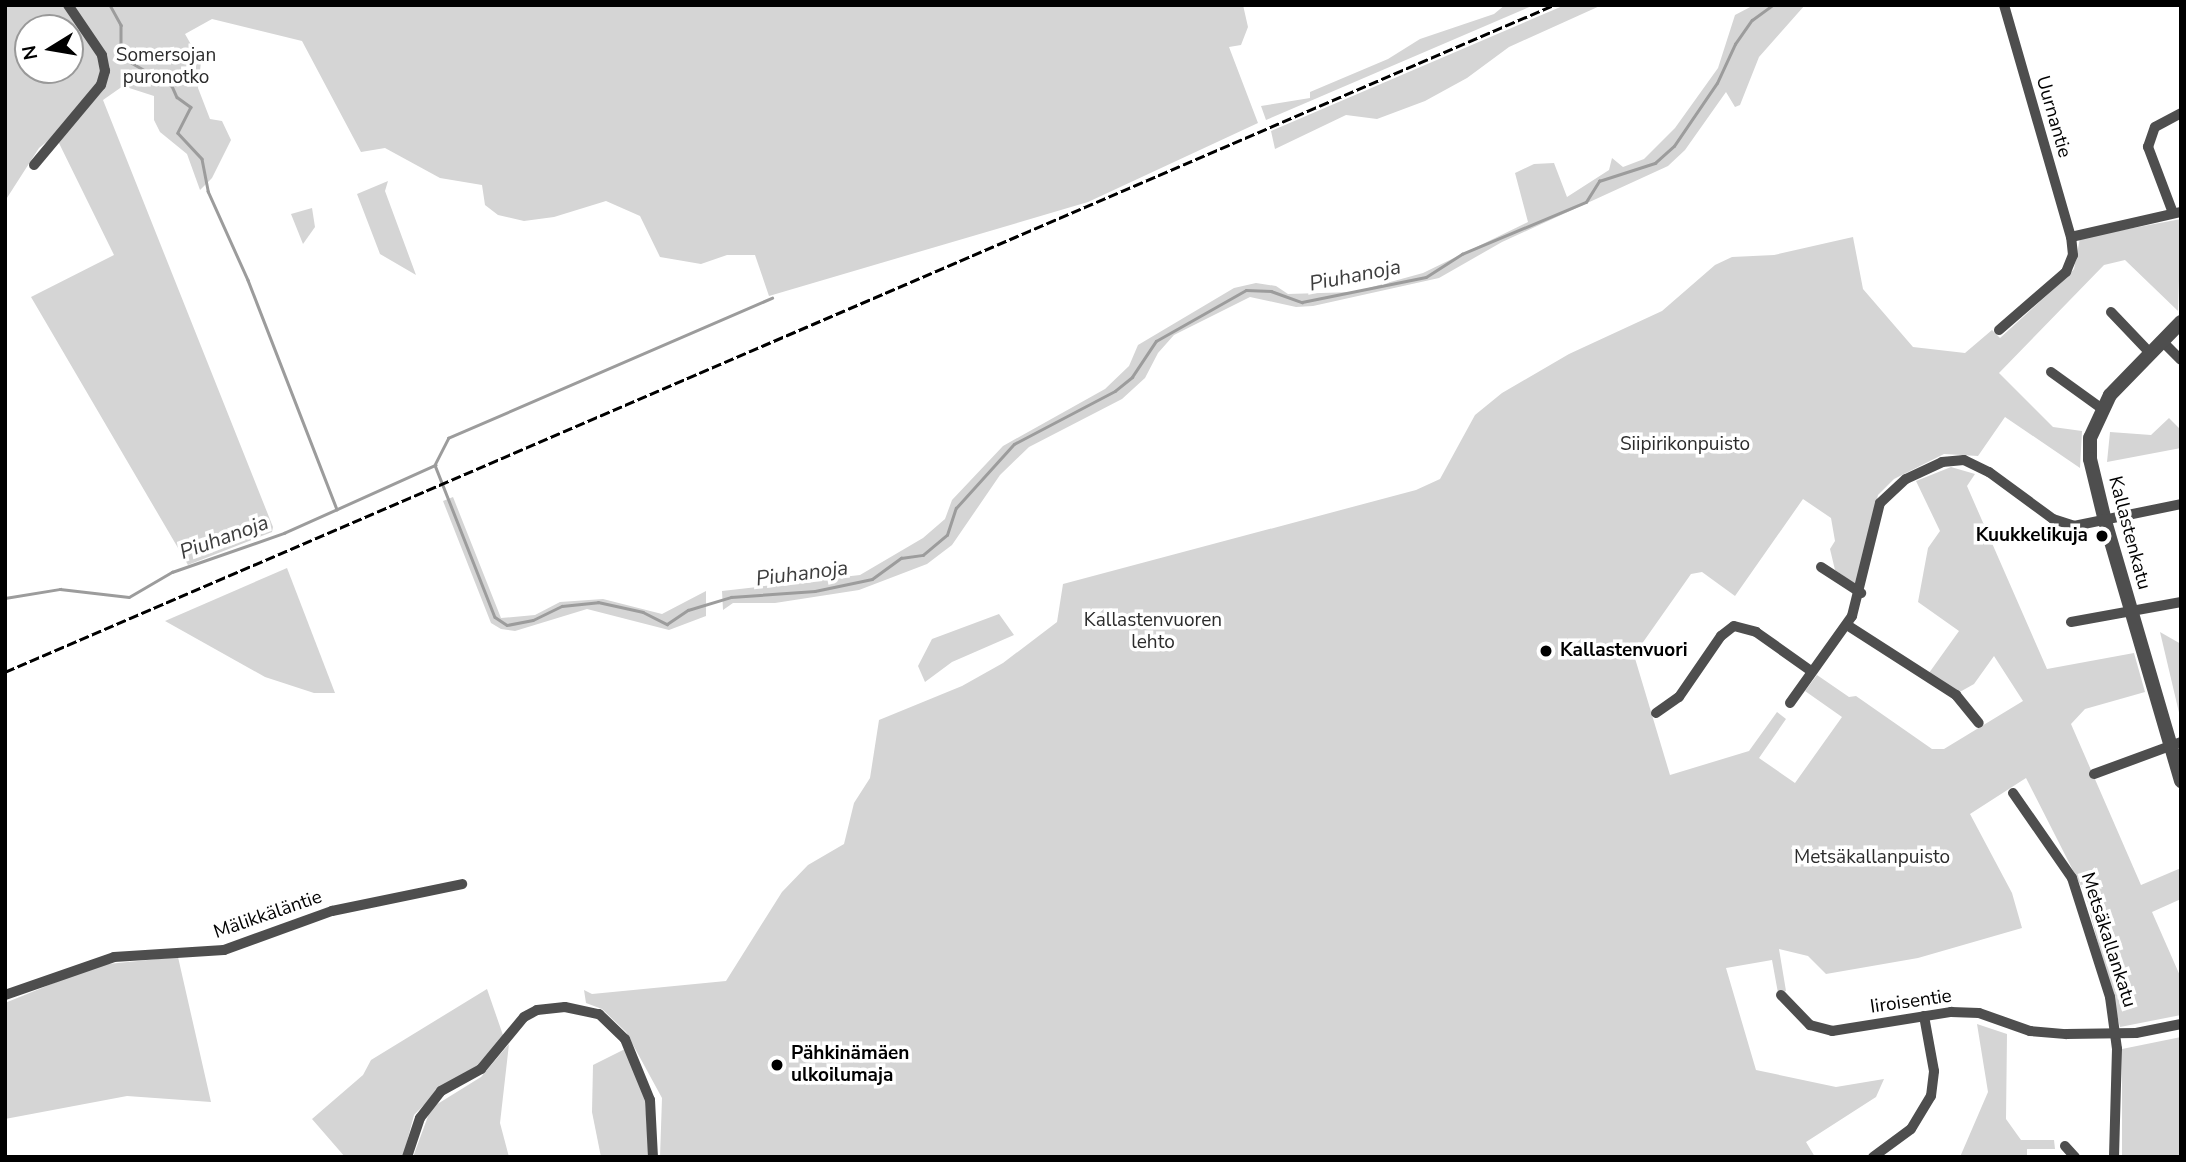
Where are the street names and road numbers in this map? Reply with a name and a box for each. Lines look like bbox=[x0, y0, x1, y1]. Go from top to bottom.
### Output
street label: Uurnantie bbox=[2030, 73, 2076, 161]
street label: Kallastenkatu bbox=[2103, 474, 2155, 592]
street label: Metsäkallankatu bbox=[2075, 870, 2141, 1010]
street label: Mälikkäläntie bbox=[211, 886, 325, 944]
street label: Iiroisentie bbox=[1869, 985, 1953, 1019]

